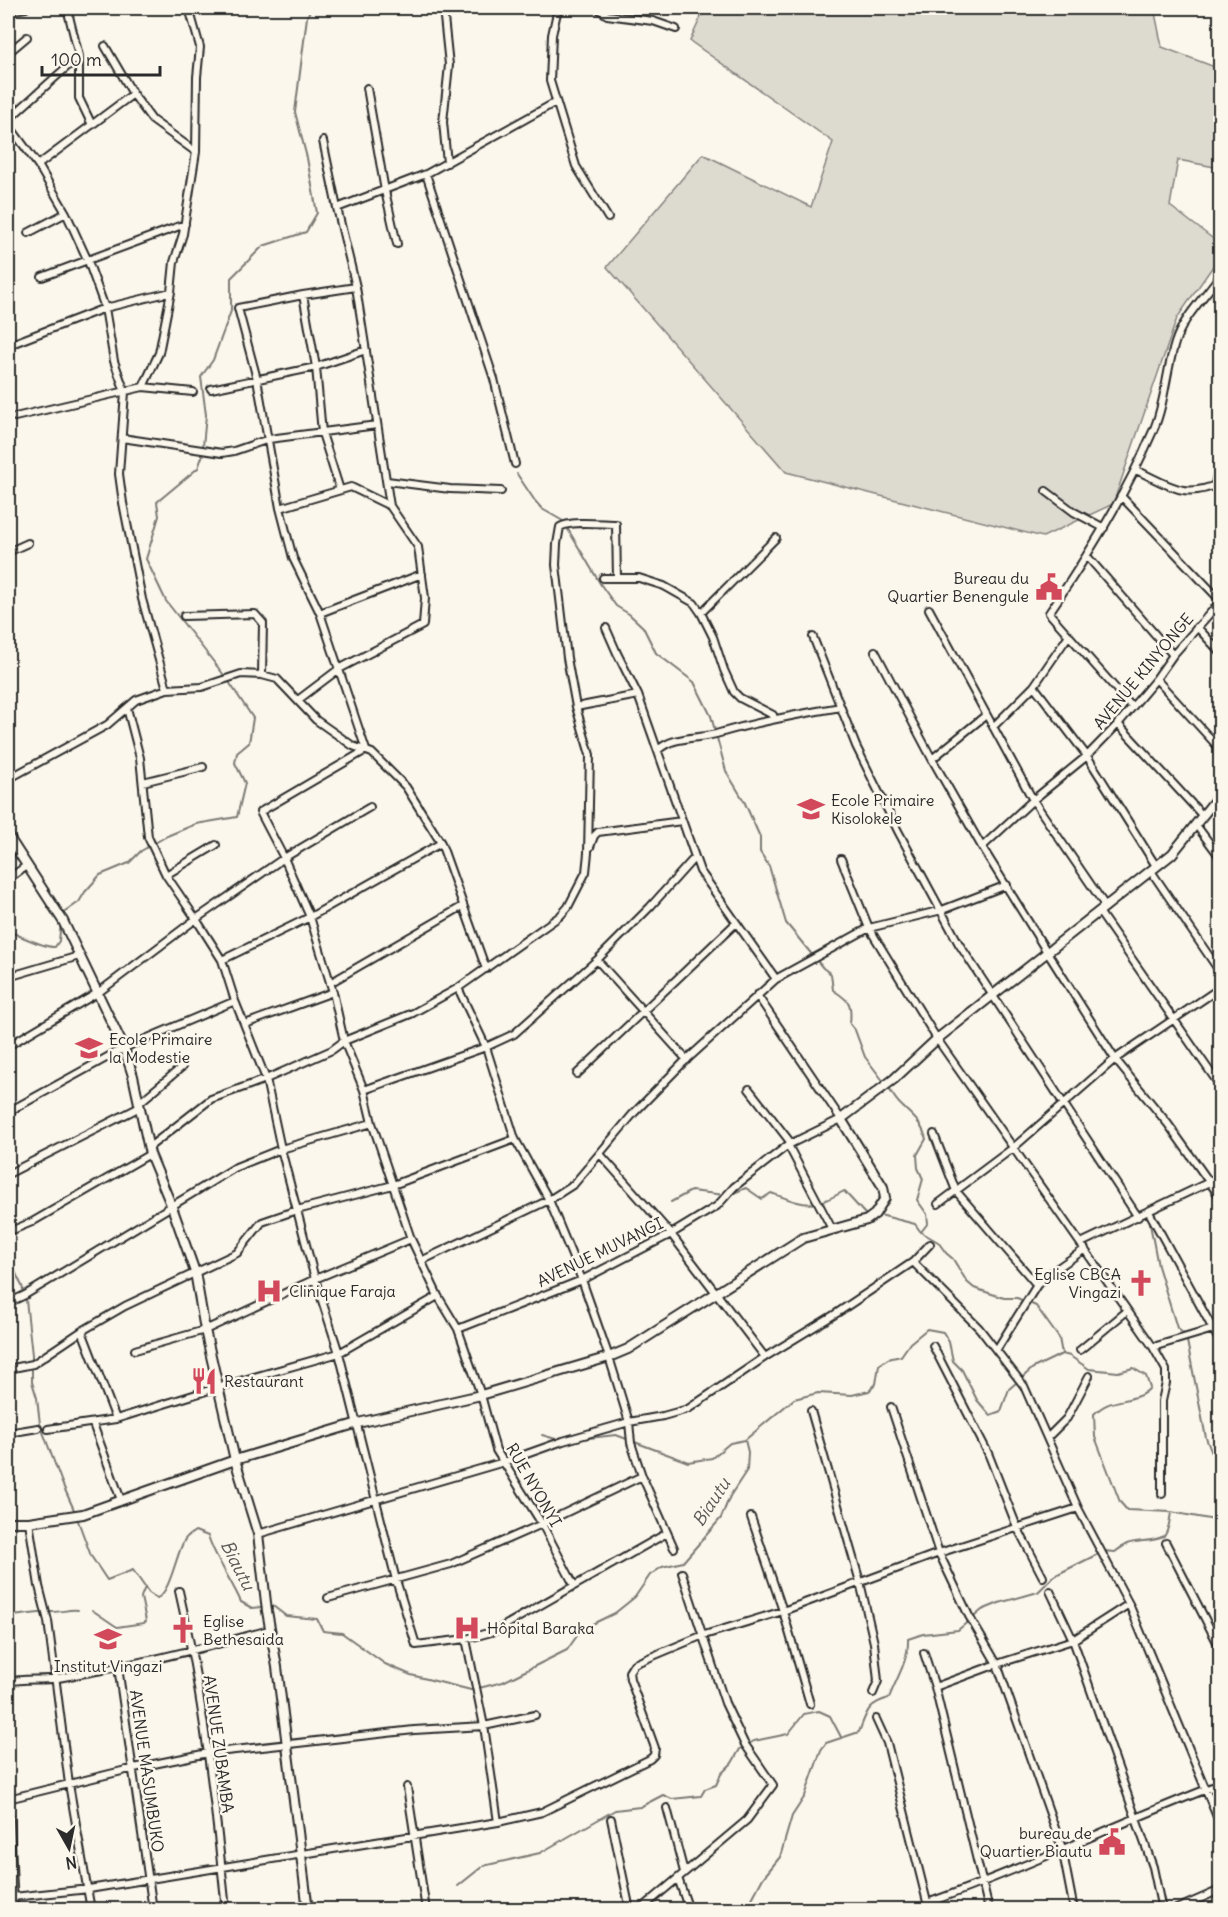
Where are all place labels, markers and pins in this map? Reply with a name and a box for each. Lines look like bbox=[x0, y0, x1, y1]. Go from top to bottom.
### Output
place label: Bureau du Quartier Benengule bbox=[887, 568, 1029, 606]
public building icon: Bureau du Quartier Benengule bbox=[1034, 572, 1064, 602]
place label: Ecole Primaire Kisolokele bbox=[831, 790, 934, 828]
school or university icon: Ecole Primaire Kisolokele bbox=[796, 794, 826, 824]
place label: Ecole Primaire la Modestie bbox=[109, 1029, 212, 1067]
school or university icon: Ecole Primaire la Modestie bbox=[74, 1033, 104, 1063]
place label: Eglise CBCA Vingazi bbox=[1034, 1264, 1121, 1302]
church icon: Eglise CBCA Vingazi bbox=[1126, 1268, 1156, 1298]
hospital icon: Clinique Faraja bbox=[254, 1276, 284, 1306]
place label: Clinique Faraja bbox=[289, 1281, 396, 1301]
restaurant icon: Restaurant bbox=[189, 1366, 219, 1396]
place label: Restaurant bbox=[224, 1371, 304, 1391]
place label: Eglise Bethesaida bbox=[203, 1611, 284, 1649]
hospital icon: Hôpital Baraka bbox=[452, 1613, 482, 1643]
church icon: Eglise Bethesaida bbox=[168, 1615, 198, 1645]
place label: Hôpital Baraka bbox=[487, 1618, 594, 1638]
school or university icon: Institut Vingazi bbox=[93, 1624, 123, 1654]
place label: Institut Vingazi bbox=[54, 1656, 162, 1676]
place label: bureau de Quartier Biautu bbox=[980, 1823, 1092, 1861]
public building icon: bureau de Quartier Biautu bbox=[1097, 1827, 1127, 1857]

